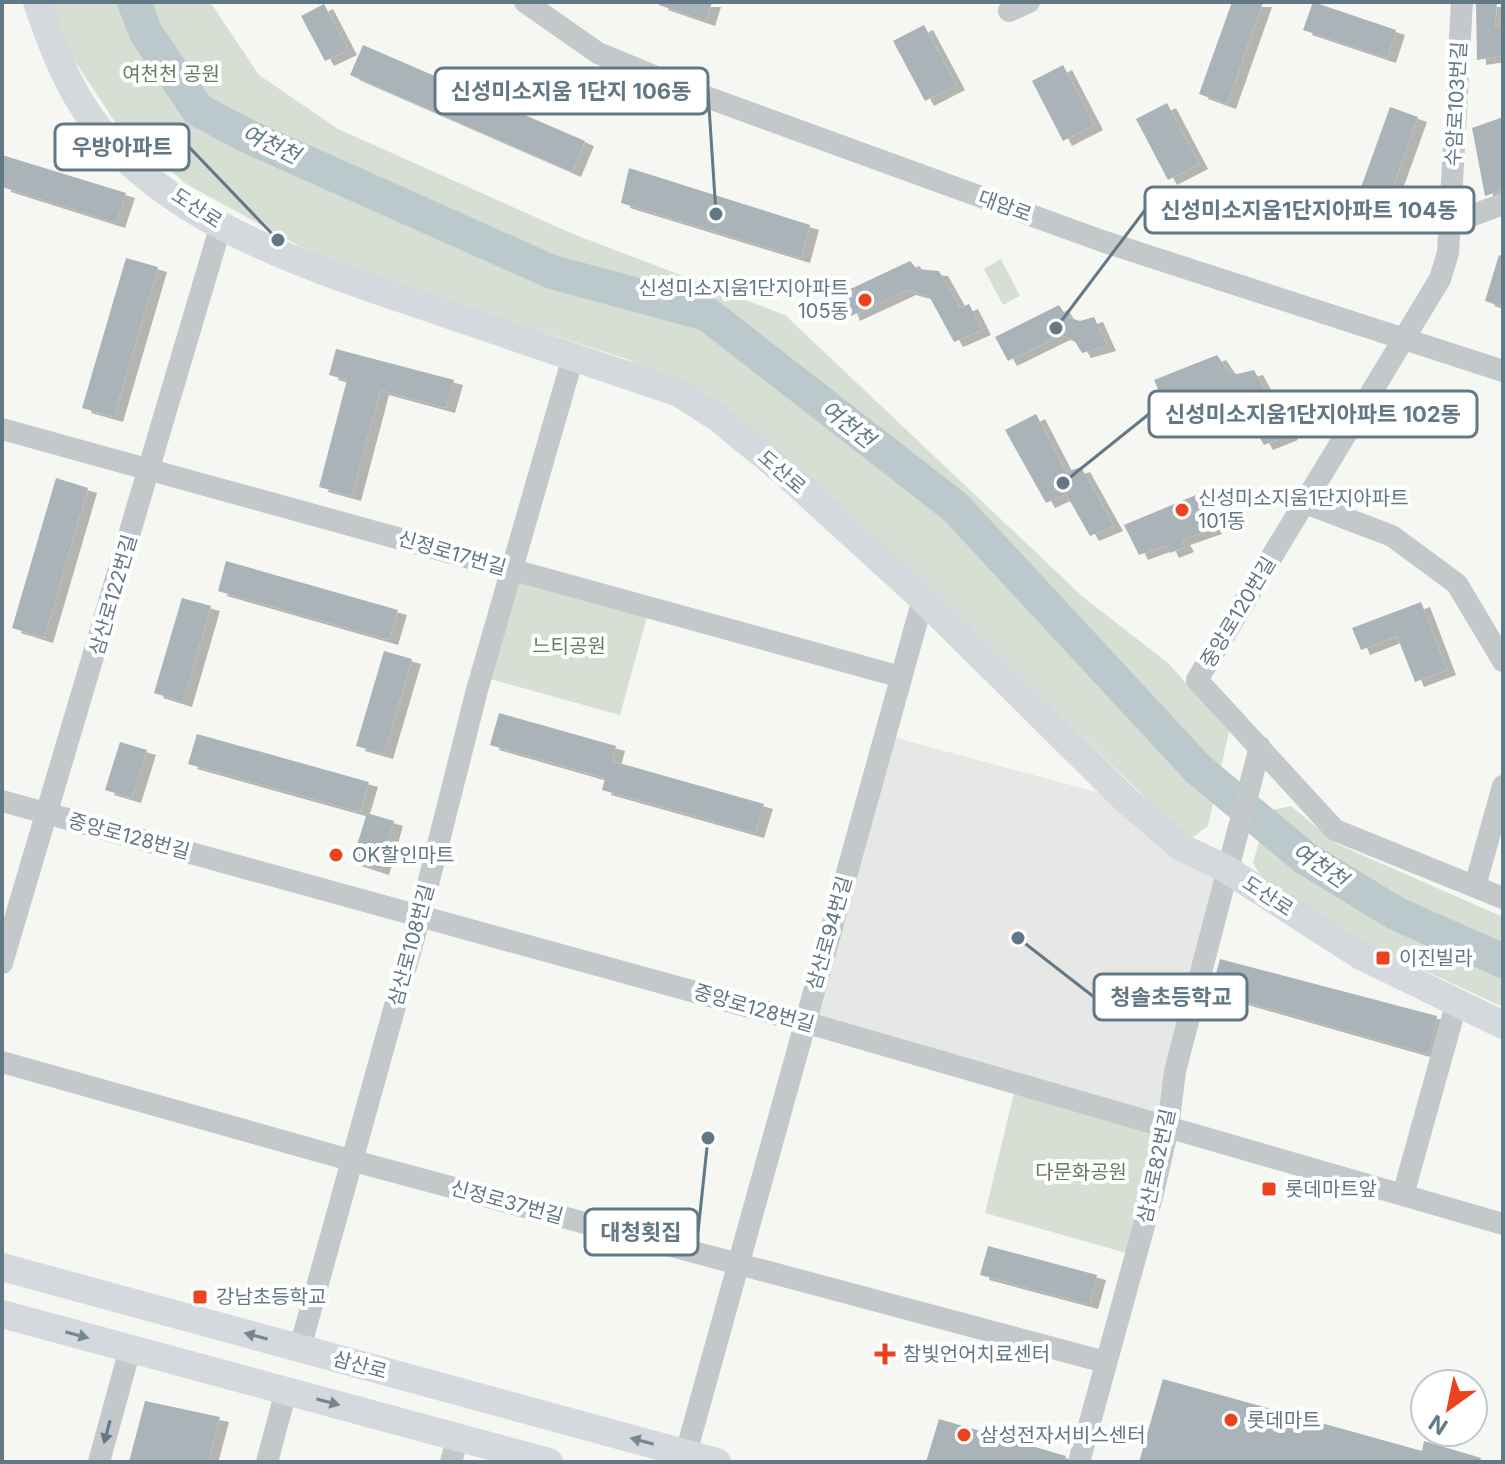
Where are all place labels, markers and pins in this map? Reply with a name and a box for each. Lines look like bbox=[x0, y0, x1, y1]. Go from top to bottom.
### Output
callout: 신성미소지움 1단지 106동 bbox=[435, 68, 708, 114]
callout: 우방아파트 bbox=[55, 124, 189, 170]
callout: 신성미소지움1단지아파트 104동 bbox=[1145, 187, 1474, 233]
place label: 신성미소지움1단지아파트 105동 bbox=[638, 276, 849, 323]
marker: 신성미소지움1단지아파트 105동 bbox=[856, 291, 874, 309]
callout: 신성미소지움1단지아파트 102동 bbox=[1149, 391, 1477, 437]
place label: 신성미소지움1단지아파트 101동 bbox=[1198, 486, 1409, 533]
marker: 신성미소지움1단지아파트 101동 bbox=[1173, 501, 1191, 519]
place label: OK할인마트 bbox=[352, 843, 454, 867]
marker: OK할인마트 bbox=[327, 846, 345, 864]
place label: 이진빌라 bbox=[1399, 946, 1473, 970]
marker: 이진빌라 bbox=[1374, 949, 1392, 967]
callout: 청솔초등학교 bbox=[1094, 974, 1247, 1020]
place label: 롯데마트앞 bbox=[1285, 1177, 1377, 1201]
marker: 롯데마트앞 bbox=[1260, 1180, 1278, 1198]
callout: 대청횟집 bbox=[585, 1209, 698, 1255]
place label: 강남초등학교 bbox=[216, 1285, 326, 1309]
marker: 강남초등학교 bbox=[191, 1288, 209, 1306]
place label: 참빛언어치료센터 bbox=[903, 1342, 1050, 1366]
marker: 참빛언어치료센터 bbox=[874, 1343, 896, 1365]
place label: 롯데마트 bbox=[1247, 1408, 1321, 1432]
marker: 롯데마트 bbox=[1222, 1411, 1240, 1429]
place label: 삼성전자서비스센터 bbox=[980, 1423, 1146, 1447]
marker: 삼성전자서비스센터 bbox=[955, 1426, 973, 1444]

